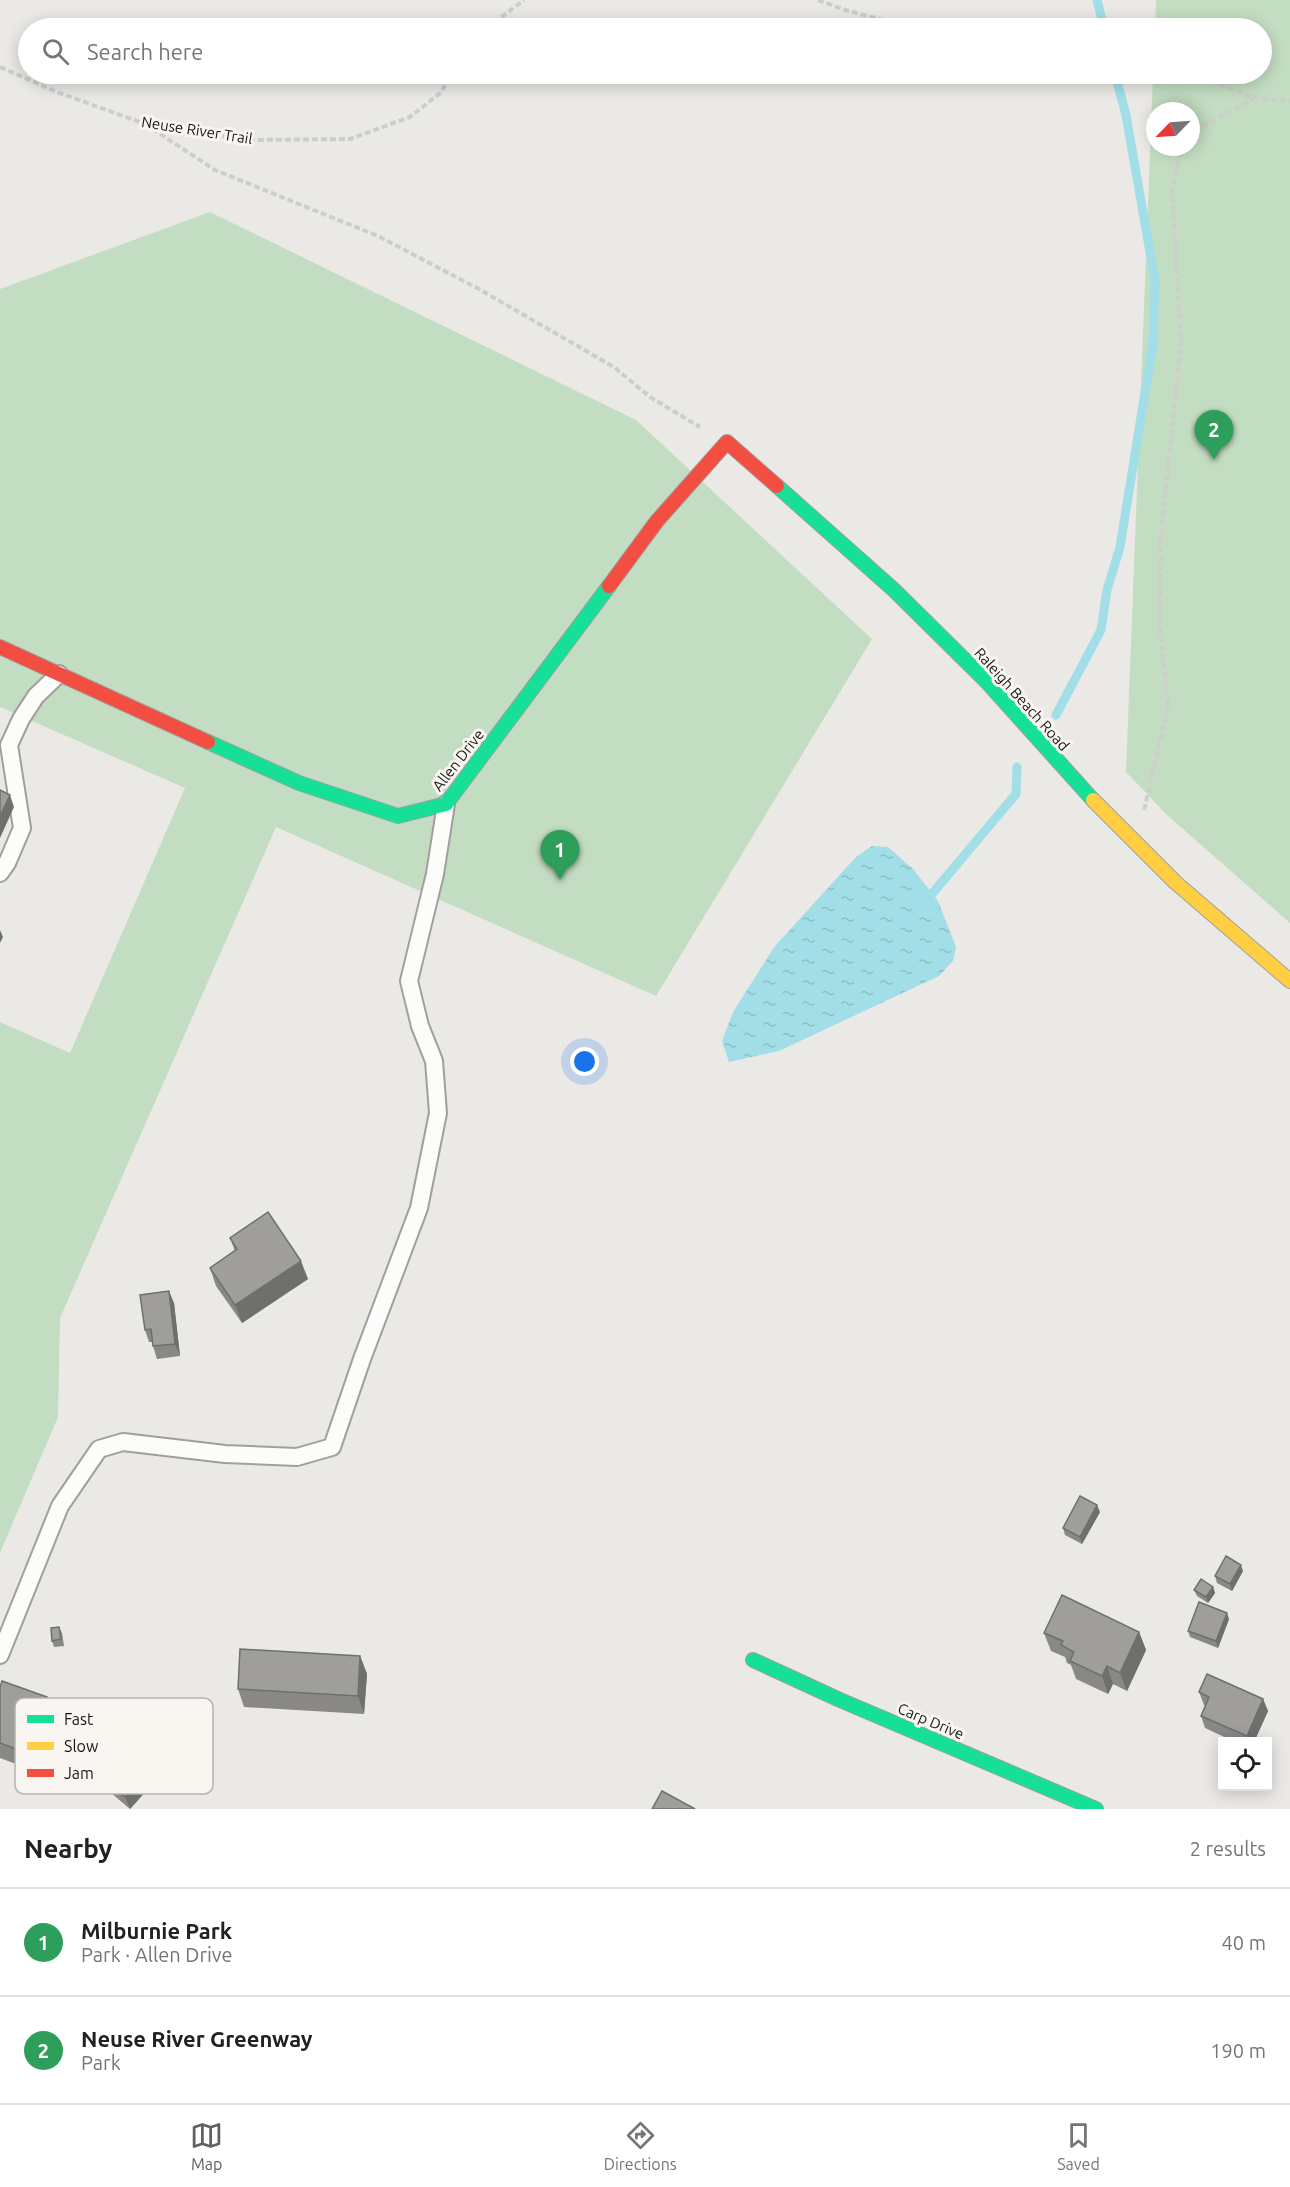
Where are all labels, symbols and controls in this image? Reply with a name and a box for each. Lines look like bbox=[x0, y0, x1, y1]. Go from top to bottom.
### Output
search box bbox=[18, 18, 1272, 84]
icon: search bbox=[39, 35, 72, 68]
text: Search here bbox=[87, 39, 203, 64]
north arrow bbox=[1146, 102, 1200, 156]
street label: Neuse River Trail bbox=[140, 113, 254, 147]
pin: 2 bbox=[1194, 410, 1234, 460]
street label: Raleigh Beach Road bbox=[971, 644, 1073, 754]
street label: Allen Drive bbox=[429, 726, 487, 794]
pin: 1 bbox=[540, 830, 580, 880]
your location bbox=[570, 1047, 599, 1076]
legend bbox=[15, 1698, 213, 1794]
street label: Carp Drive bbox=[895, 1699, 967, 1743]
text: Fast bbox=[64, 1710, 94, 1728]
text: Slow bbox=[64, 1737, 99, 1755]
map controls bbox=[1218, 1737, 1272, 1791]
button: locate bbox=[1218, 1737, 1272, 1791]
text: Jam bbox=[64, 1764, 94, 1782]
text: Nearby bbox=[24, 1834, 112, 1863]
text: 2 results bbox=[1190, 1837, 1266, 1860]
text: Milburnie Park bbox=[81, 1918, 232, 1943]
text: 1 bbox=[38, 1931, 49, 1954]
text: 40 m bbox=[1222, 1931, 1266, 1954]
text: Park · Allen Drive bbox=[81, 1943, 233, 1966]
text: Neuse River Greenway bbox=[81, 2026, 313, 2051]
text: 2 bbox=[38, 2039, 49, 2062]
text: 190 m bbox=[1210, 2039, 1266, 2062]
text: Park bbox=[81, 2051, 121, 2074]
tab: Map bbox=[190, 2119, 223, 2173]
tab: Directions bbox=[604, 2119, 677, 2173]
tab: Saved bbox=[1057, 2119, 1100, 2173]

